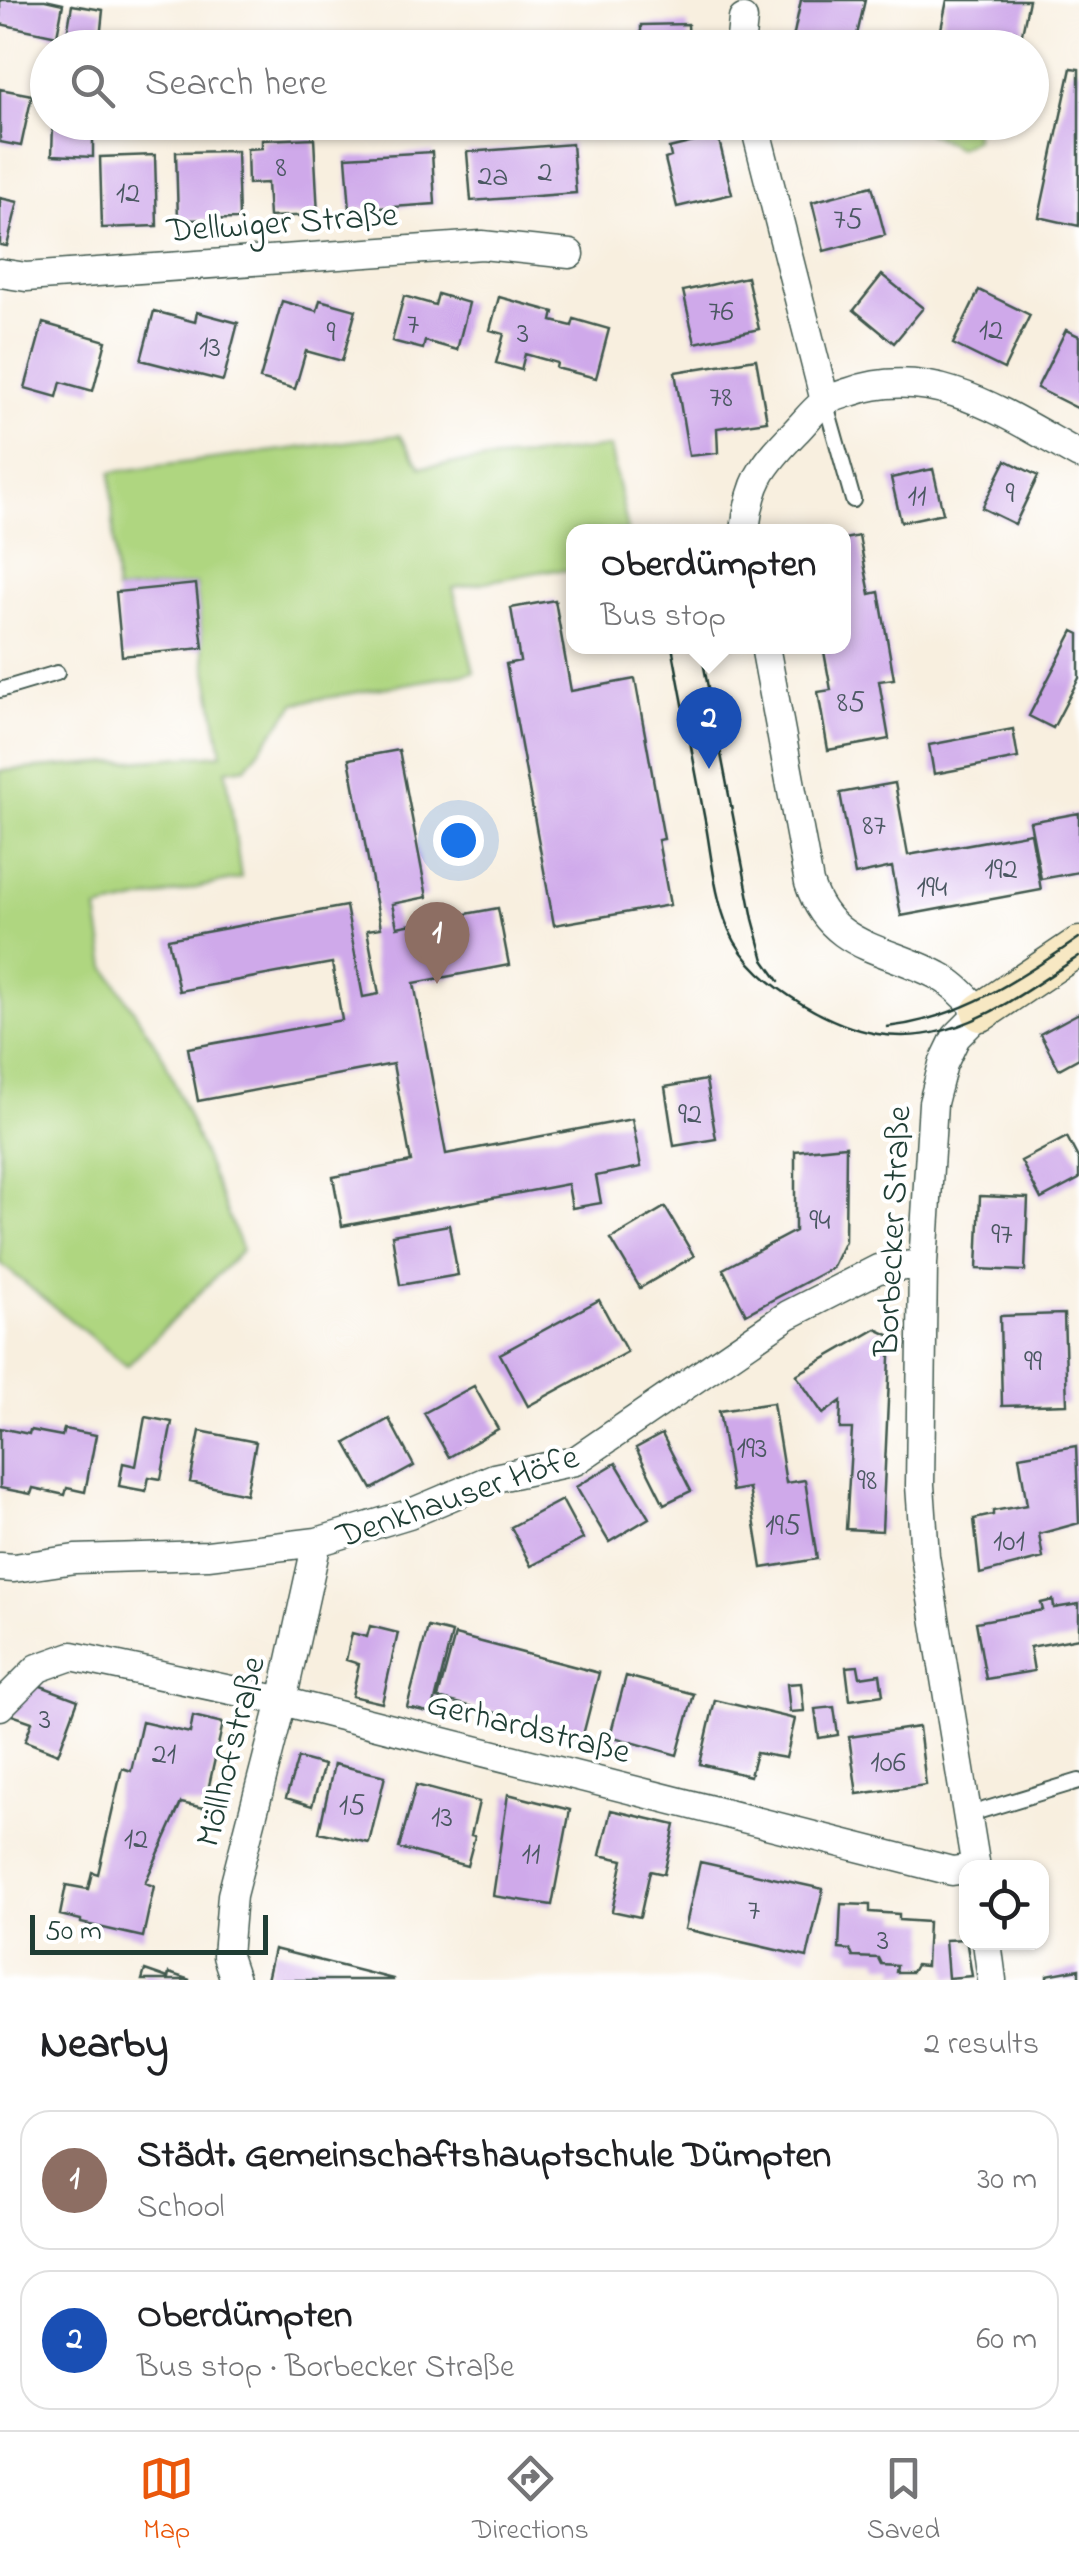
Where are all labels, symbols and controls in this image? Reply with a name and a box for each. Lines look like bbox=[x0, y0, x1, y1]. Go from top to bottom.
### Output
search box bbox=[30, 30, 1049, 140]
text: Search here bbox=[145, 57, 327, 113]
icon: search bbox=[65, 58, 120, 113]
house number: 8 bbox=[275, 147, 287, 191]
house number: 2 bbox=[538, 152, 553, 196]
house number: 2a bbox=[477, 156, 509, 200]
house number: 12 bbox=[116, 173, 140, 217]
street label: Dellwiger Straße bbox=[164, 191, 400, 258]
house number: 75 bbox=[833, 199, 863, 243]
house number: 76 bbox=[708, 291, 734, 335]
house number: 7 bbox=[407, 304, 419, 348]
house number: 12 bbox=[979, 310, 1003, 354]
house number: 9 bbox=[326, 312, 336, 356]
house number: 3 bbox=[517, 313, 529, 357]
house number: 13 bbox=[199, 327, 221, 371]
house number: 78 bbox=[709, 377, 733, 421]
house number: 9 bbox=[1005, 473, 1015, 517]
house number: 11 bbox=[907, 476, 927, 520]
popup bbox=[566, 524, 851, 654]
text: Oberdümpten bbox=[601, 538, 816, 594]
text: Bus stop bbox=[601, 594, 726, 641]
house number: 85 bbox=[837, 682, 865, 726]
pin: 2 bbox=[676, 686, 742, 769]
house number: 87 bbox=[862, 805, 886, 849]
your location bbox=[433, 815, 484, 866]
house number: 192 bbox=[984, 849, 1018, 893]
house number: 194 bbox=[917, 867, 947, 911]
pin: 1 bbox=[404, 902, 470, 984]
house number: 92 bbox=[678, 1094, 702, 1138]
street label: Borbecker Straße bbox=[862, 1104, 927, 1359]
house number: 94 bbox=[809, 1200, 831, 1244]
house number: 97 bbox=[991, 1214, 1013, 1258]
house number: 99 bbox=[1024, 1341, 1042, 1385]
house number: 193 bbox=[737, 1428, 767, 1472]
street label: Denkhauser Höfe bbox=[329, 1433, 586, 1564]
house number: 98 bbox=[857, 1460, 877, 1504]
house number: 195 bbox=[765, 1505, 801, 1549]
house number: 101 bbox=[993, 1521, 1025, 1565]
street label: Möllhofstraße bbox=[184, 1651, 281, 1852]
street label: Gerhardstraße bbox=[421, 1680, 635, 1779]
house number: 3 bbox=[39, 1699, 51, 1743]
house number: 21 bbox=[152, 1734, 176, 1778]
house number: 106 bbox=[870, 1742, 906, 1786]
house number: 15 bbox=[339, 1785, 365, 1829]
house number: 13 bbox=[431, 1797, 453, 1841]
house number: 12 bbox=[124, 1819, 148, 1863]
house number: 11 bbox=[521, 1834, 541, 1878]
map controls bbox=[959, 1860, 1049, 1950]
button: locate bbox=[959, 1860, 1049, 1950]
house number: 7 bbox=[748, 1890, 760, 1934]
scale bar bbox=[30, 1910, 268, 1954]
text: 50 m bbox=[45, 1912, 102, 1953]
house number: 3 bbox=[877, 1920, 889, 1964]
text: Nearby bbox=[40, 2015, 168, 2076]
text: 2 results bbox=[924, 2022, 1039, 2069]
text: Städt. Gemeinschaftshauptschule Dümpten bbox=[137, 2129, 831, 2185]
text: 1 bbox=[69, 2157, 80, 2204]
text: 30 m bbox=[977, 2157, 1037, 2204]
text: School bbox=[137, 2185, 225, 2232]
text: Oberdümpten bbox=[137, 2289, 353, 2345]
text: 2 bbox=[67, 2317, 82, 2364]
text: 60 m bbox=[976, 2317, 1037, 2364]
text: Bus stop · Borbecker Straße bbox=[137, 2345, 514, 2392]
tab: Map bbox=[139, 2451, 194, 2552]
tab: Directions bbox=[472, 2451, 589, 2552]
tab: Saved bbox=[867, 2451, 940, 2552]

